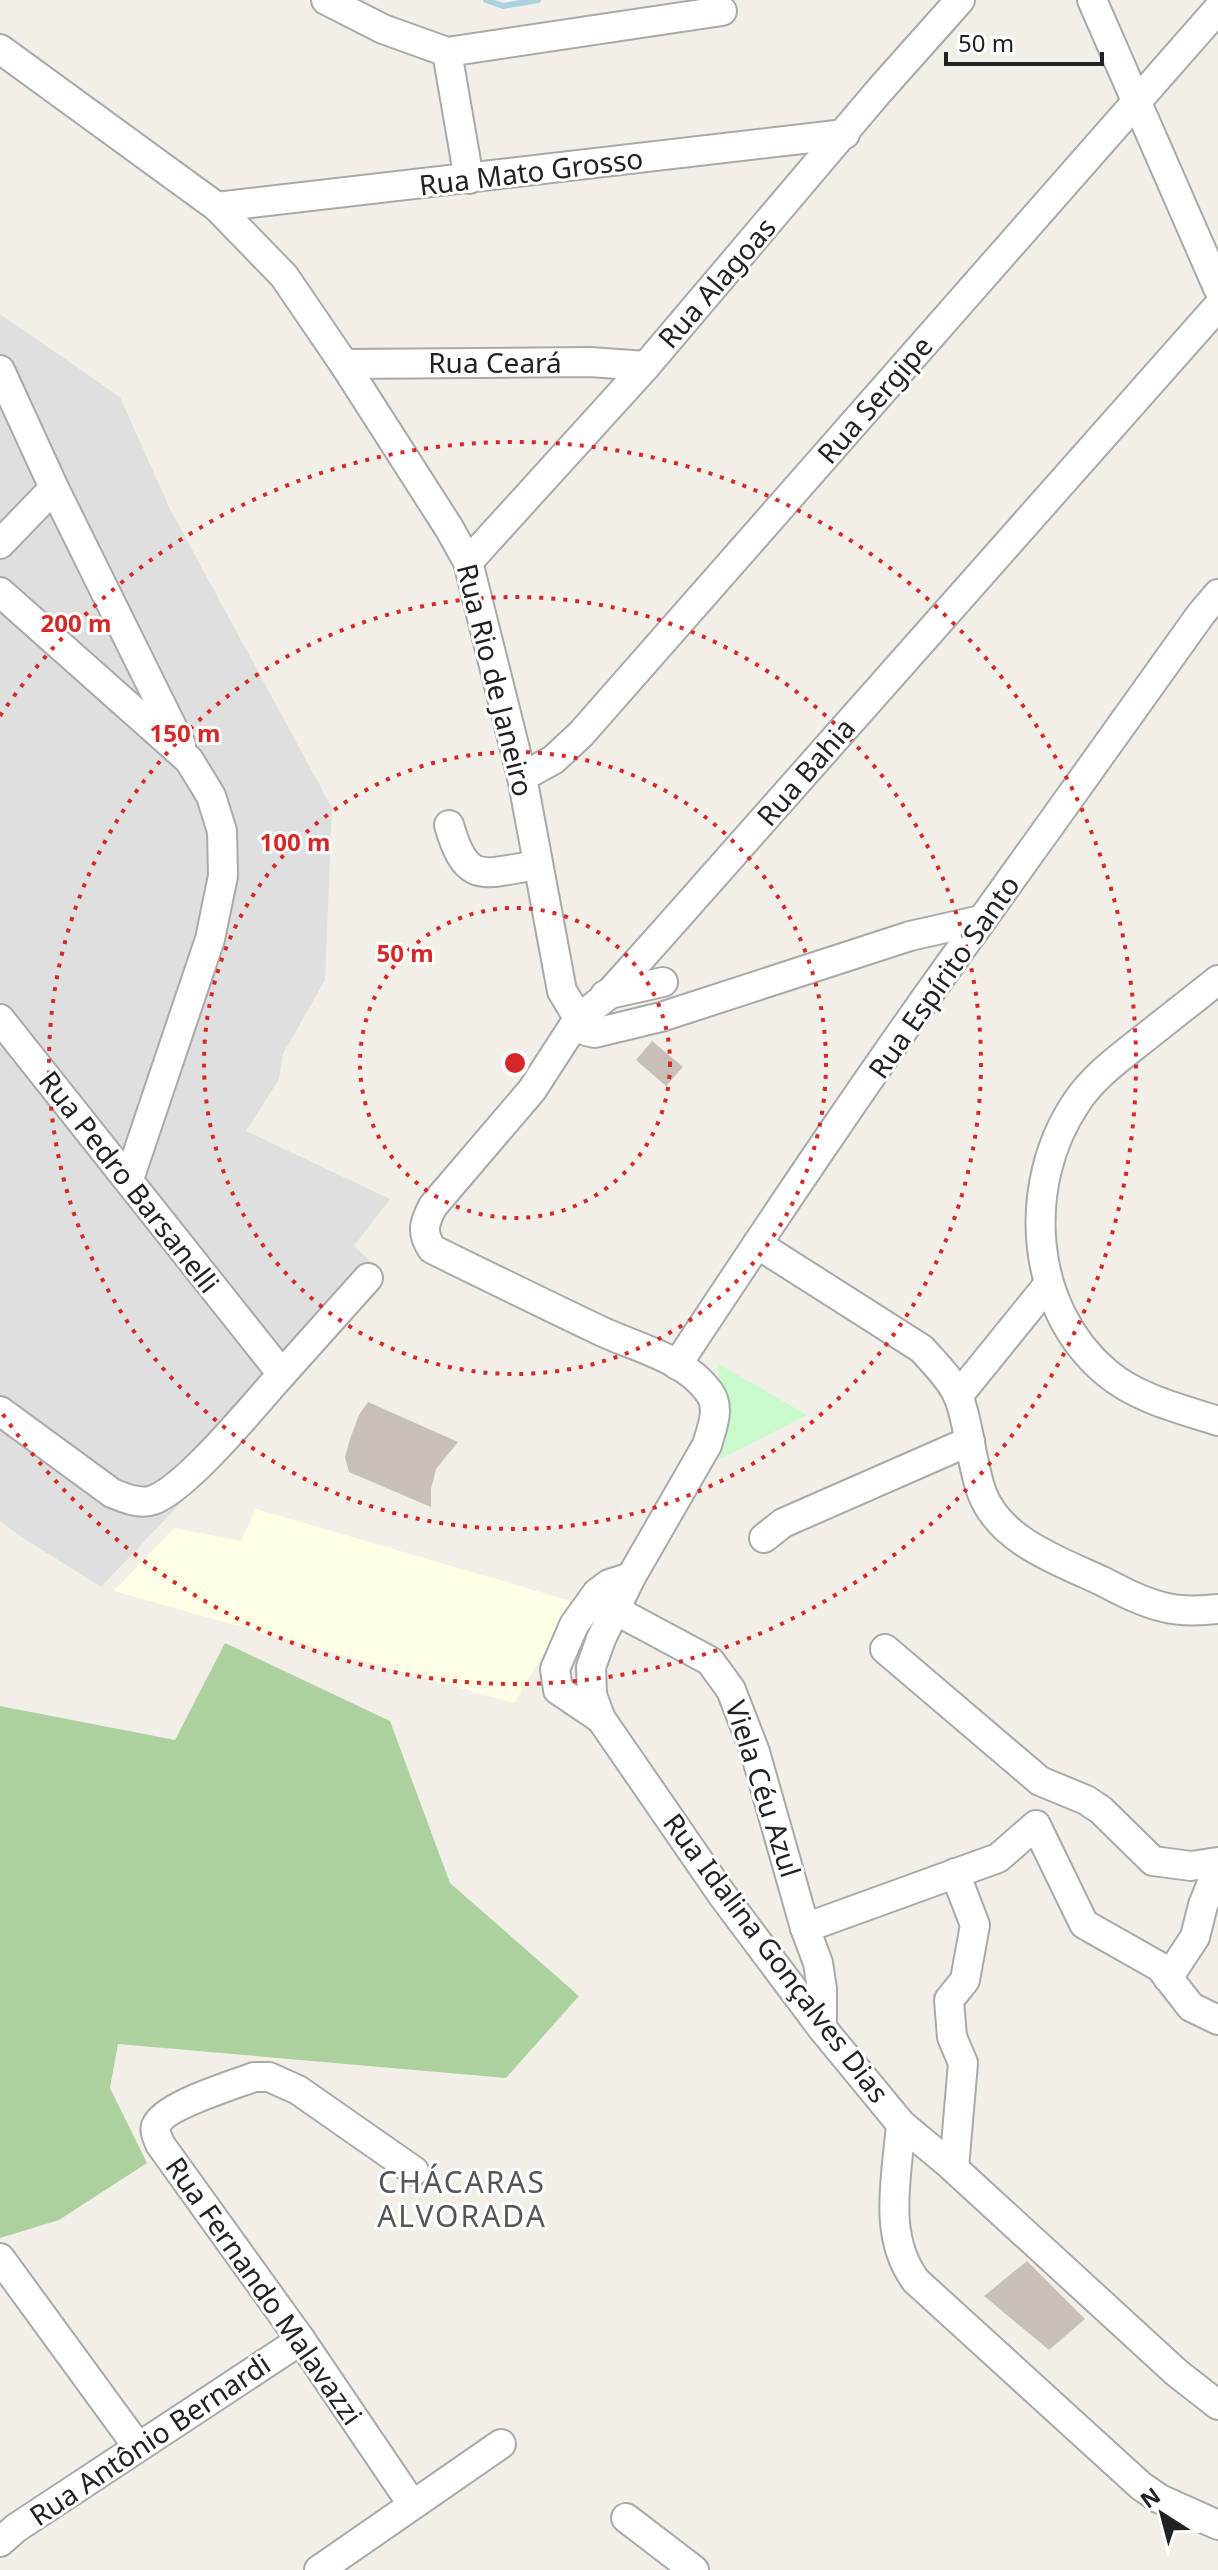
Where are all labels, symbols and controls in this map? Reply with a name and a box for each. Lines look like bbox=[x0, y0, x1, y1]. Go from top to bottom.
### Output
scale bar bbox=[946, 16, 1102, 66]
text: 50 m bbox=[958, 26, 1014, 59]
street label: Rua Mato Grosso bbox=[417, 138, 645, 204]
street label: Rua Alagoas bbox=[649, 209, 784, 356]
street label: Rua Sergipe bbox=[808, 327, 940, 471]
street label: Rua Ceará bbox=[428, 343, 562, 381]
street label: Rua Rio de Janeiro bbox=[449, 559, 543, 800]
text: 200 m bbox=[41, 606, 111, 639]
street label: Rua Bahia bbox=[748, 709, 863, 834]
text: 150 m bbox=[150, 716, 220, 749]
text: 100 m bbox=[260, 825, 330, 858]
street label: Rua Espírito Santo bbox=[859, 867, 1027, 1085]
text: 50 m bbox=[376, 936, 434, 969]
centre of rings bbox=[501, 1049, 529, 1077]
street label: Rua Pedro Barsanelli bbox=[31, 1062, 229, 1300]
street label: Viela Céu Azul bbox=[717, 1695, 810, 1882]
street label: Rua Idalina Gonçalves Dias bbox=[655, 1805, 898, 2110]
street label: Rua Fernando Malavazzi bbox=[158, 2149, 372, 2432]
district label: CHÁCARAS ALVORADA bbox=[377, 2161, 547, 2236]
street label: Rua Antônio Bernardi bbox=[22, 2344, 277, 2534]
north arrow bbox=[1122, 2474, 1202, 2554]
text: N bbox=[1134, 2480, 1166, 2514]

